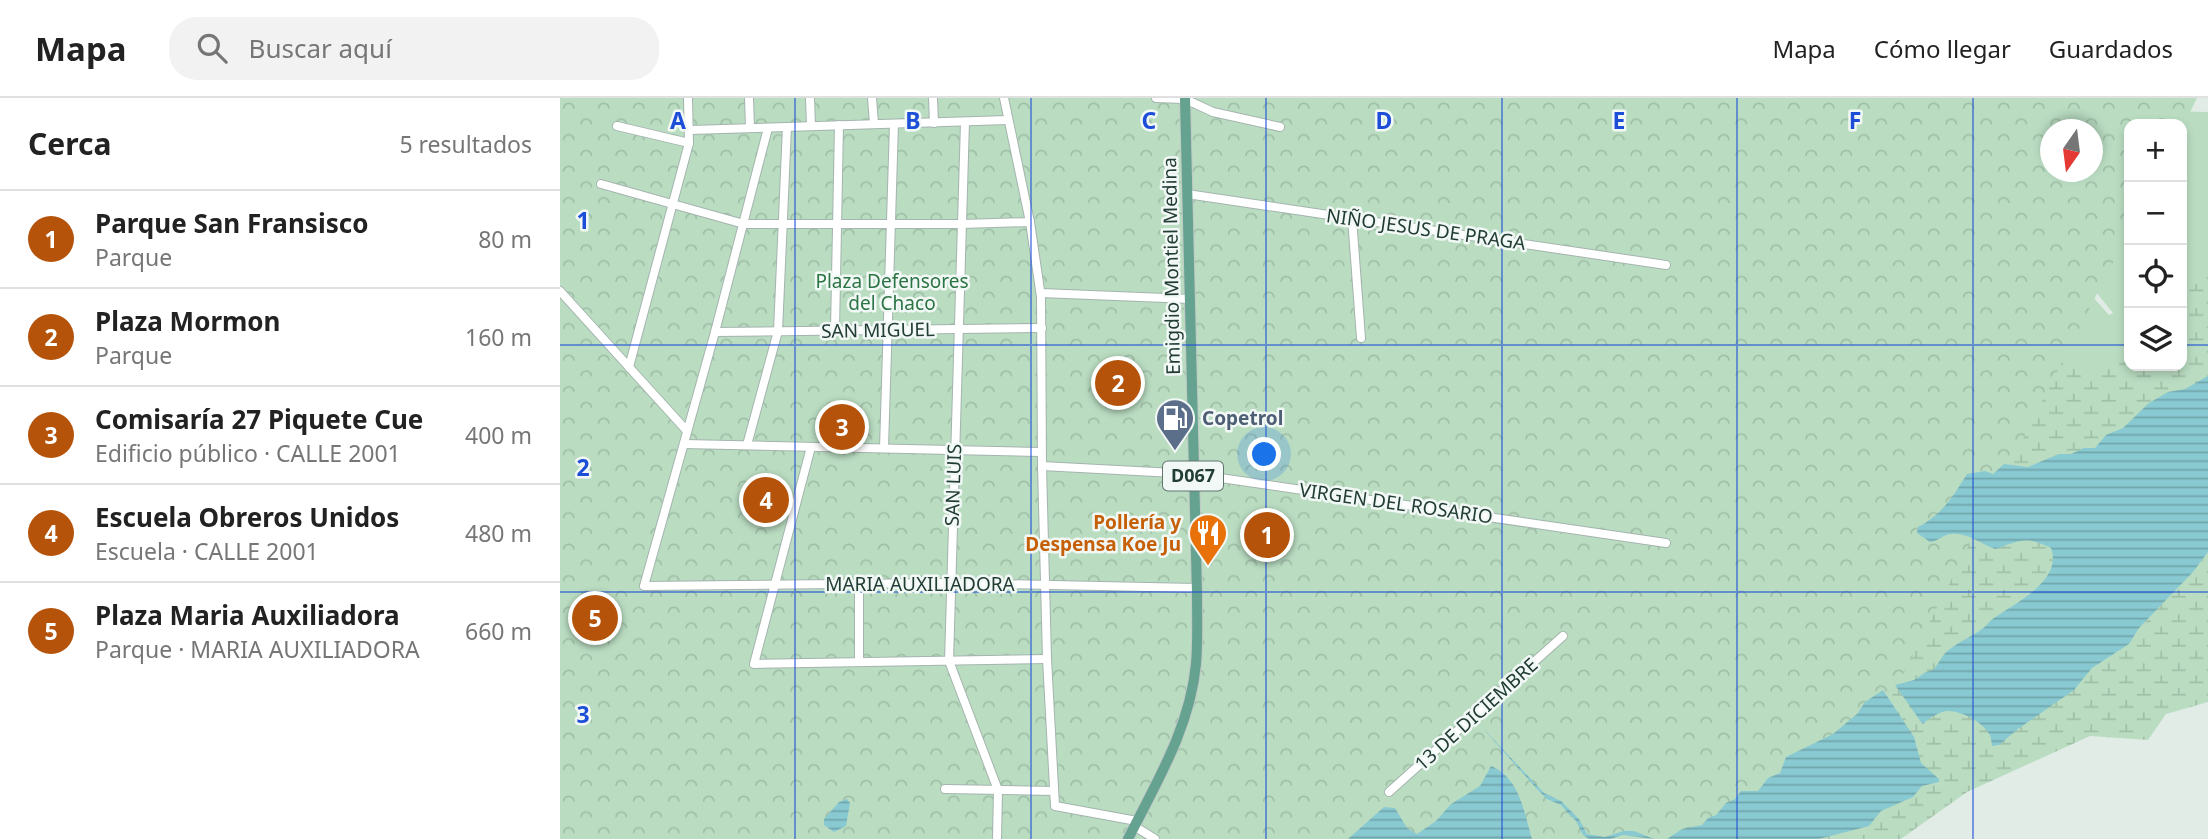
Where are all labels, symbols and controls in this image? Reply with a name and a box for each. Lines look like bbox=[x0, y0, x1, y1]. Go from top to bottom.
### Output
search box bbox=[169, 17, 659, 80]
text: Mapa bbox=[35, 26, 127, 71]
icon: search bbox=[193, 29, 231, 67]
text: Buscar aquí bbox=[249, 30, 392, 66]
text: Mapa bbox=[1772, 32, 1836, 65]
text: Cómo llegar bbox=[1874, 32, 2011, 65]
text: Guardados bbox=[2049, 32, 2173, 65]
text: A bbox=[670, 104, 686, 136]
text: B bbox=[905, 104, 921, 136]
text: C bbox=[1142, 104, 1157, 136]
text: D bbox=[1376, 104, 1392, 136]
text: E bbox=[1613, 104, 1625, 136]
text: F bbox=[1849, 104, 1861, 136]
north arrow bbox=[2040, 119, 2103, 182]
map controls bbox=[2124, 119, 2187, 371]
button: + bbox=[2124, 119, 2187, 182]
text: Cerca bbox=[28, 123, 111, 164]
text: 5 resultados bbox=[399, 128, 532, 160]
street label: Emigdio Montiel Medina bbox=[1156, 157, 1186, 375]
button: − bbox=[2124, 182, 2187, 245]
street label: NIÑO JESUS DE PRAGA bbox=[1325, 202, 1528, 256]
text: 1 bbox=[576, 204, 590, 236]
text: Parque San Fransisco bbox=[95, 205, 368, 241]
text: 1 bbox=[44, 223, 58, 255]
text: 80 m bbox=[478, 223, 532, 255]
text: Parque bbox=[95, 241, 172, 273]
button: locate bbox=[2124, 245, 2187, 308]
park label: Plaza Defensores del Chaco bbox=[815, 268, 969, 316]
text: Plaza Mormon bbox=[95, 303, 281, 339]
button: layers bbox=[2124, 308, 2187, 371]
street label: SAN MIGUEL bbox=[821, 316, 935, 344]
text: 2 bbox=[44, 321, 58, 353]
text: 160 m bbox=[465, 321, 532, 353]
text: Parque bbox=[95, 339, 172, 371]
pin: 2 bbox=[1095, 357, 1141, 409]
fuel station icon: Copetrol bbox=[1154, 397, 1196, 452]
text: Comisaría 27 Piquete Cue bbox=[95, 401, 423, 437]
pin: 3 bbox=[819, 401, 865, 453]
place label: Copetrol bbox=[1202, 405, 1283, 431]
text: 3 bbox=[44, 419, 58, 451]
text: 400 m bbox=[465, 419, 532, 451]
text: Edificio público · CALLE 2001 bbox=[95, 437, 401, 469]
your location bbox=[1247, 437, 1281, 471]
street label: SAN LUIS bbox=[939, 443, 967, 527]
text: 2 bbox=[576, 451, 590, 483]
road number: D067 bbox=[1163, 462, 1223, 490]
pin: 4 bbox=[743, 474, 789, 526]
street label: VIRGEN DEL ROSARIO bbox=[1298, 477, 1494, 529]
text: Escuela Obreros Unidos bbox=[95, 499, 399, 535]
place label: Pollería y Despensa Koe Ju bbox=[1025, 509, 1181, 557]
pin: 1 bbox=[1244, 509, 1290, 561]
restaurant icon: Pollería y Despensa Koe Ju bbox=[1187, 512, 1229, 567]
text: 4 bbox=[44, 517, 58, 549]
text: 480 m bbox=[465, 517, 532, 549]
text: Escuela · CALLE 2001 bbox=[95, 535, 319, 567]
street label: MARIA AUXILIADORA bbox=[825, 571, 1016, 597]
pin: 5 bbox=[572, 592, 618, 644]
text: Plaza Maria Auxiliadora bbox=[95, 597, 400, 633]
text: 5 bbox=[44, 615, 58, 647]
text: 660 m bbox=[465, 615, 532, 647]
text: Parque · MARIA AUXILIADORA bbox=[95, 633, 420, 665]
street label: 13 DE DICIEMBRE bbox=[1409, 652, 1543, 776]
text: 3 bbox=[576, 698, 590, 730]

